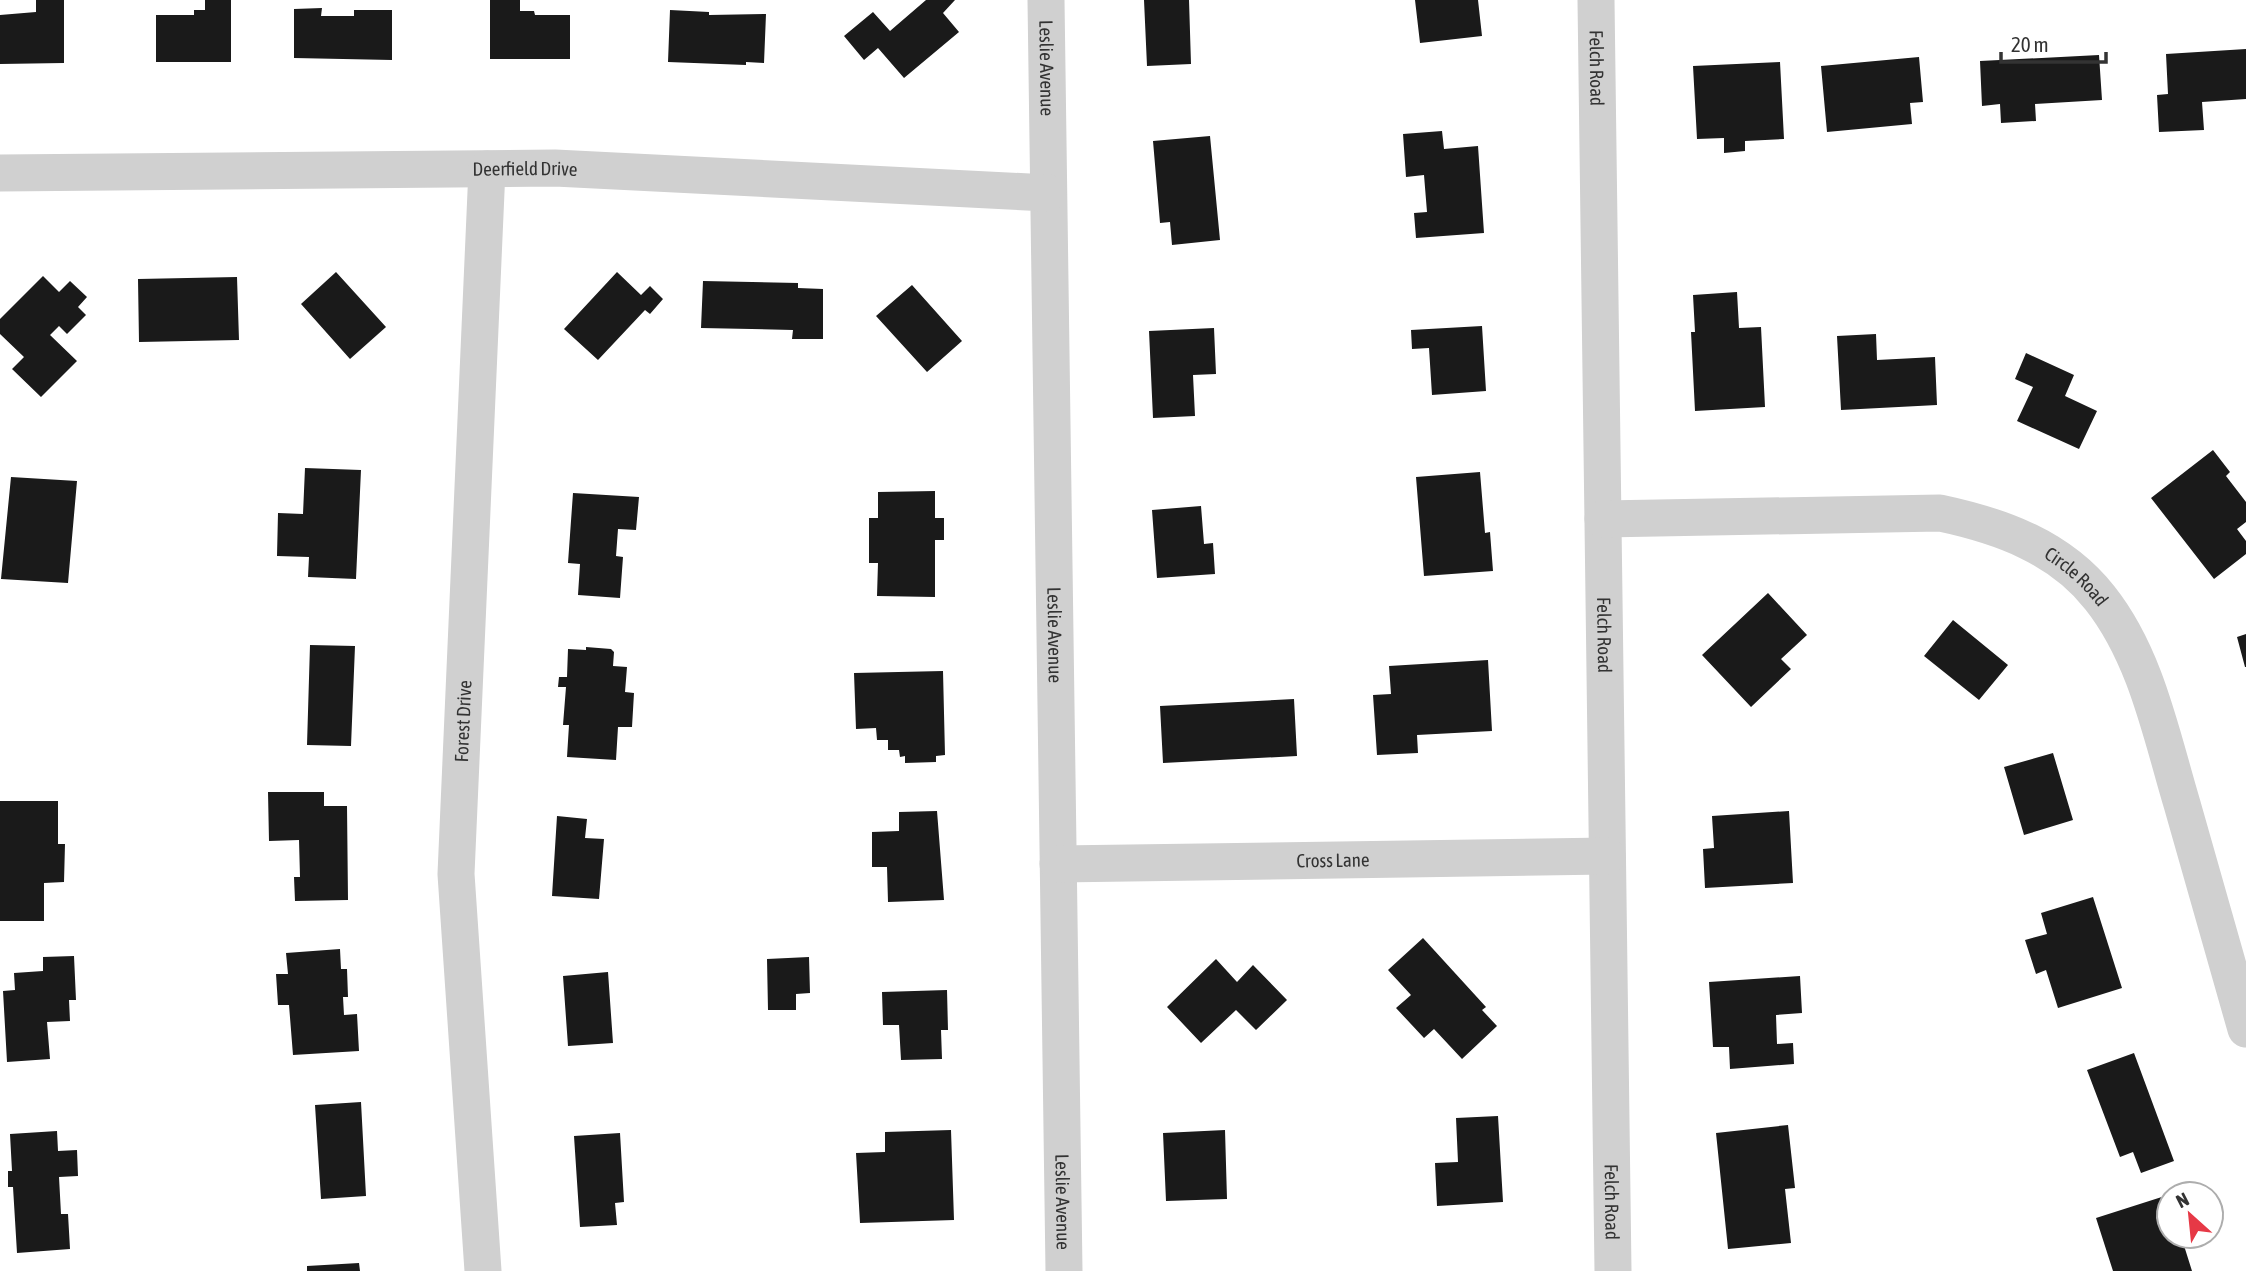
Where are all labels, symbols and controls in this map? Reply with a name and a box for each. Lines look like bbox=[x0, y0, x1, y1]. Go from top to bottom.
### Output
street label: Leslie Avenue bbox=[1035, 20, 1059, 116]
scale bar bbox=[2001, 21, 2106, 65]
street label: Felch Road bbox=[1585, 30, 1608, 106]
text: 20 m bbox=[2011, 32, 2049, 56]
street label: Deerfield Drive bbox=[472, 157, 578, 180]
street label: Circle Road bbox=[2041, 542, 2113, 610]
street label: Leslie Avenue bbox=[1043, 587, 1067, 683]
street label: Felch Road bbox=[1593, 597, 1616, 673]
street label: Forest Drive bbox=[450, 680, 476, 763]
street label: Cross Lane bbox=[1296, 848, 1370, 872]
street label: Leslie Avenue bbox=[1051, 1154, 1075, 1250]
street label: Felch Road bbox=[1601, 1164, 1624, 1240]
north arrow bbox=[2155, 1180, 2225, 1250]
text: N bbox=[2172, 1188, 2192, 1212]

